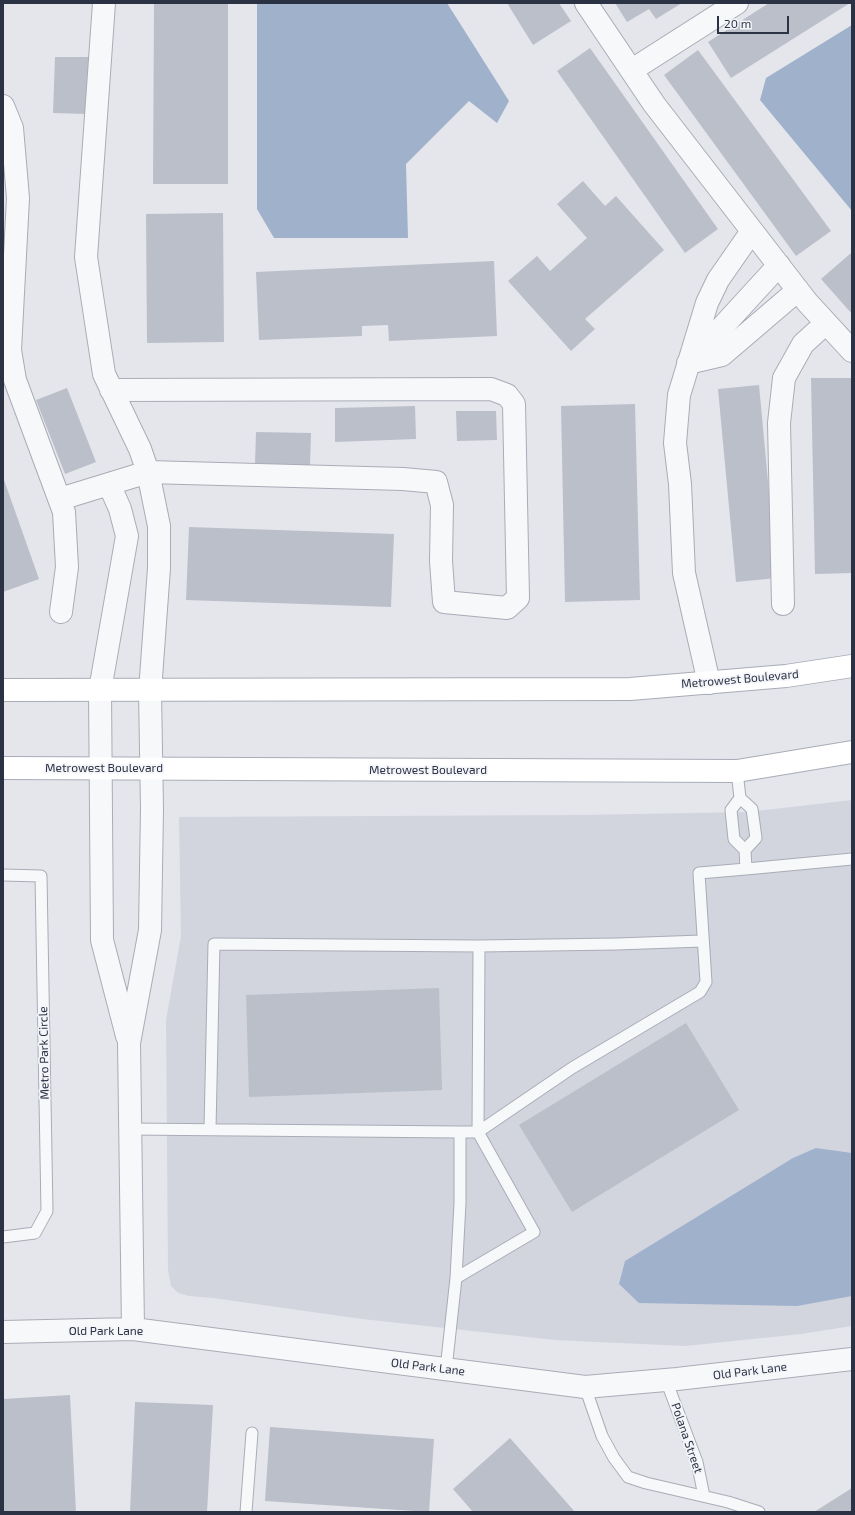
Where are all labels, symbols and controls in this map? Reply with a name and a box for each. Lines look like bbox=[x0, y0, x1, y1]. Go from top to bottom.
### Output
scale bar bbox=[719, 8, 791, 34]
text: 20 m bbox=[724, 16, 751, 30]
street label: Metrowest Boulevard bbox=[681, 667, 799, 691]
street label: Metrowest Boulevard bbox=[45, 761, 163, 775]
street label: Metrowest Boulevard bbox=[369, 763, 487, 777]
street label: Metro Park Circle bbox=[36, 1006, 52, 1100]
street label: Old Park Lane bbox=[69, 1324, 143, 1338]
street label: Old Park Lane bbox=[390, 1355, 466, 1379]
street label: Old Park Lane bbox=[712, 1359, 788, 1383]
street label: Polana Street bbox=[668, 1401, 706, 1475]

